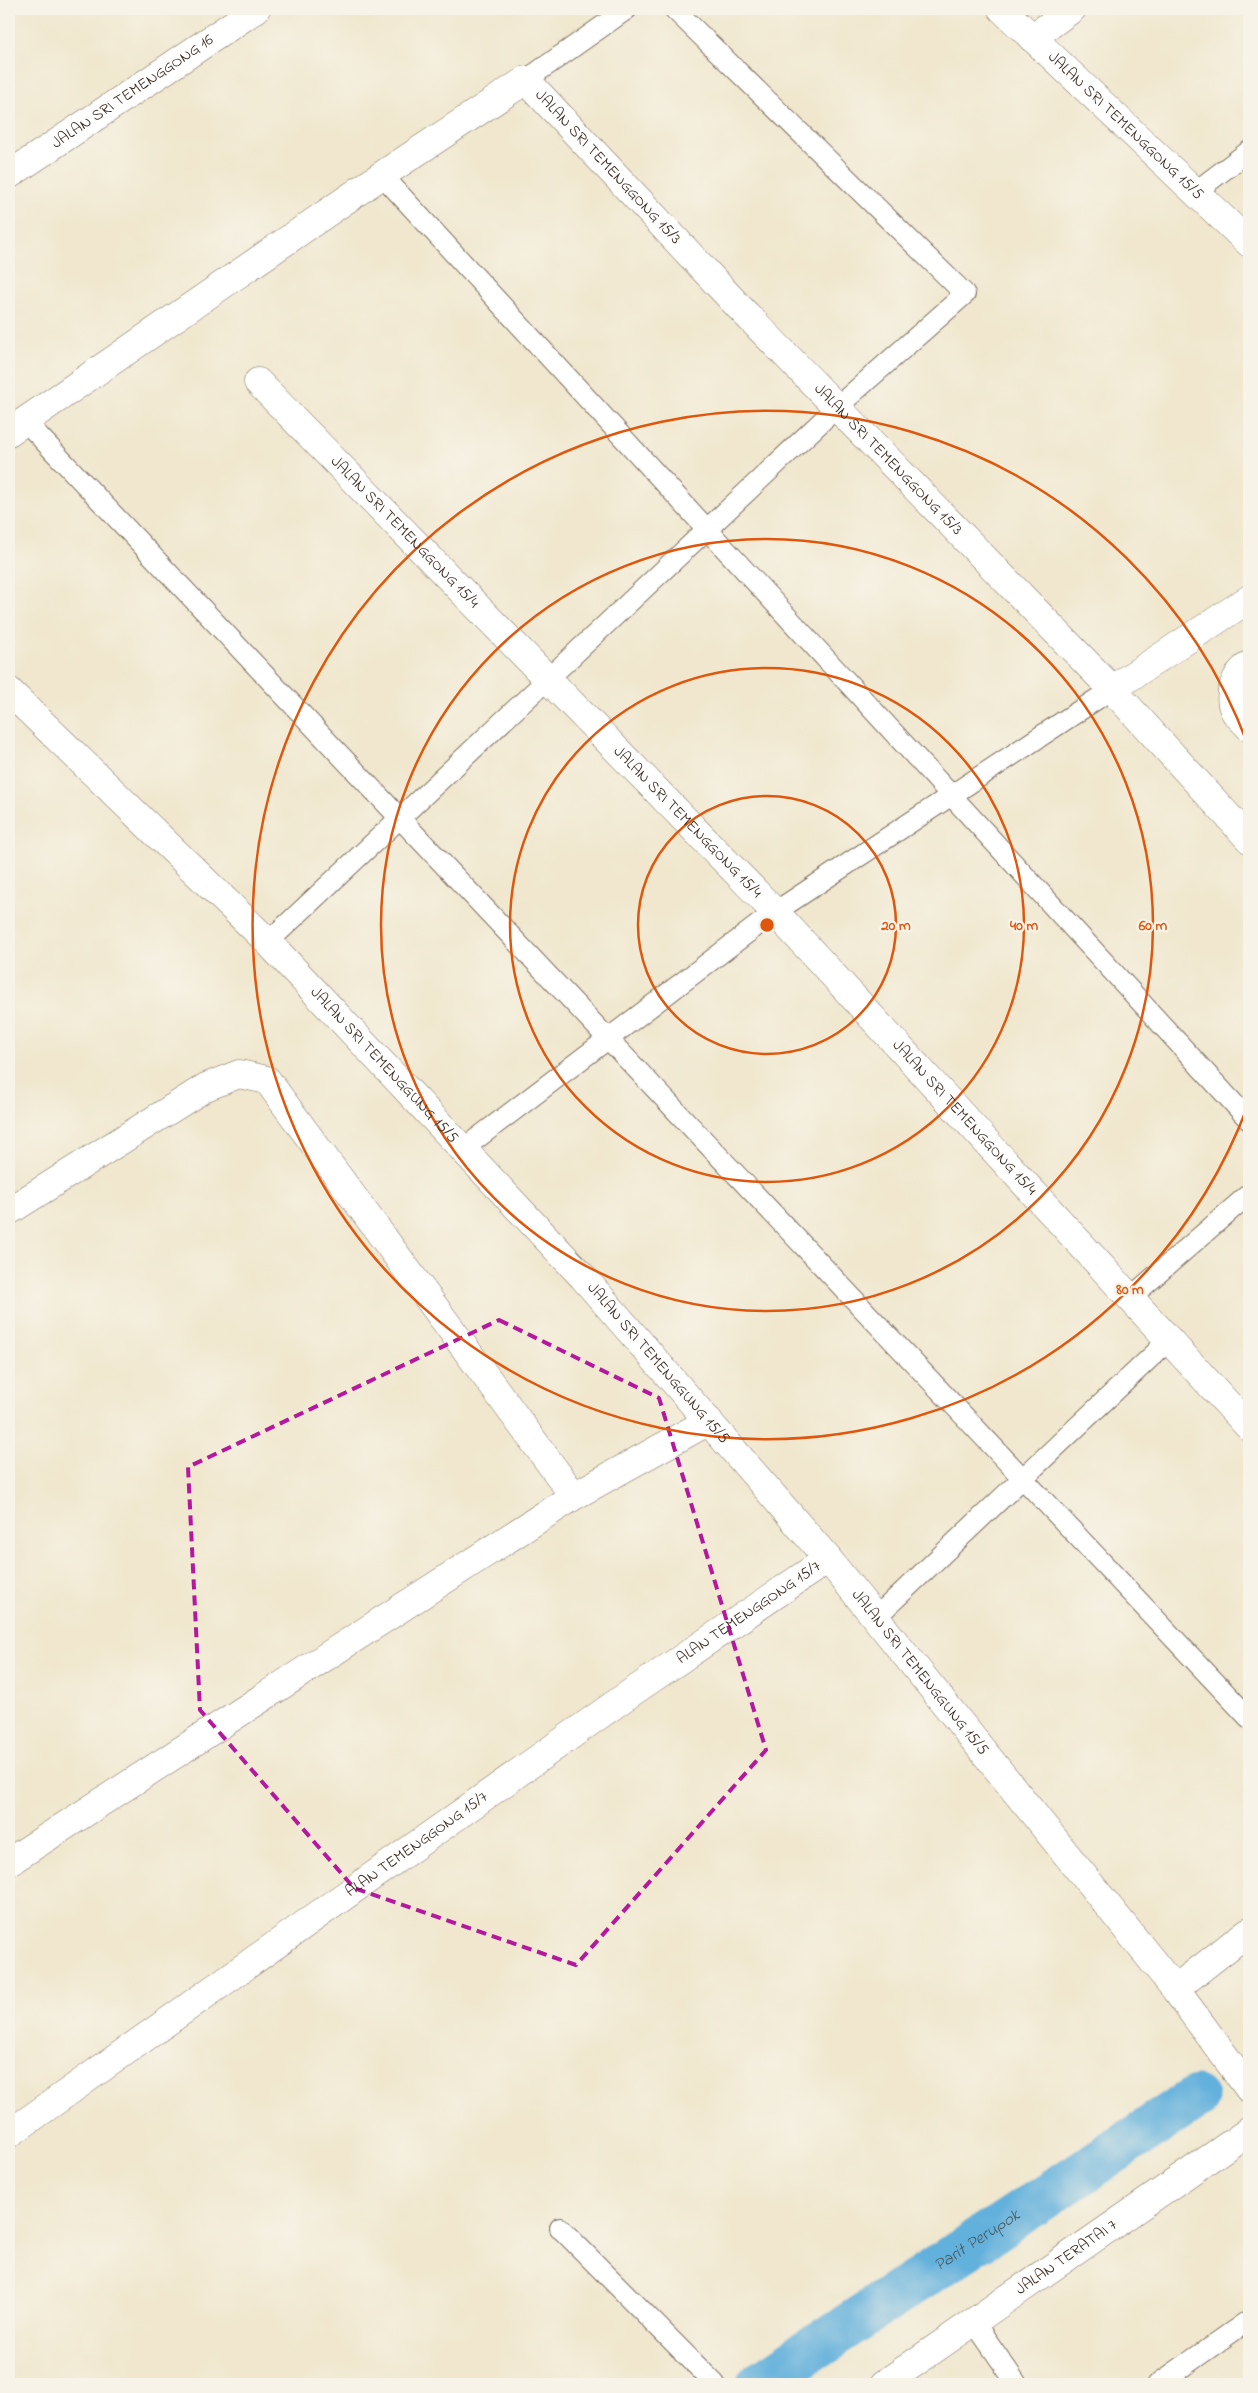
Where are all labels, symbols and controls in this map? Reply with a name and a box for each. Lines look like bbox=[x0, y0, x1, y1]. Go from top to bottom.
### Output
street label: JALAN SRI TEMENGGONG 16 bbox=[47, 29, 219, 155]
street label: JALAN SRI TEMENGGONG 15/5 bbox=[1042, 46, 1209, 206]
street label: JALAN SRI TEMENGGONG 15/3 bbox=[529, 84, 687, 250]
street label: JALAN SRI TEMENGGONG 15/3 bbox=[808, 378, 968, 541]
street label: JALAN SRI TEMENGGONG 15/4 bbox=[325, 451, 485, 614]
street label: JALAN SRI TEMENGGONG 15/4 bbox=[607, 741, 768, 904]
text: 20 m bbox=[880, 915, 911, 937]
text: 40 m bbox=[1009, 915, 1038, 937]
text: 60 m bbox=[1138, 915, 1168, 937]
centre of rings bbox=[758, 916, 776, 934]
street label: JALAN SRI TEMENGGUNG 15/5 bbox=[304, 982, 464, 1149]
street label: JALAN SRI TEMENGGONG 15/4 bbox=[886, 1034, 1043, 1201]
street label: JALAN SRI TEMENGGUNG 15/5 bbox=[581, 1277, 735, 1450]
text: 80 m bbox=[1115, 1279, 1144, 1301]
street label: ALAN TEMENGGONG 15/7 bbox=[672, 1555, 826, 1671]
street label: JALAN SRI TEMENGGUNG 15/5 bbox=[845, 1584, 994, 1761]
street label: ALAN TEMENGGONG 15/7 bbox=[341, 1786, 493, 1904]
water label: Parit Perupok bbox=[929, 2203, 1027, 2279]
street label: JALAN TERATAI 7 bbox=[1011, 2213, 1123, 2301]

